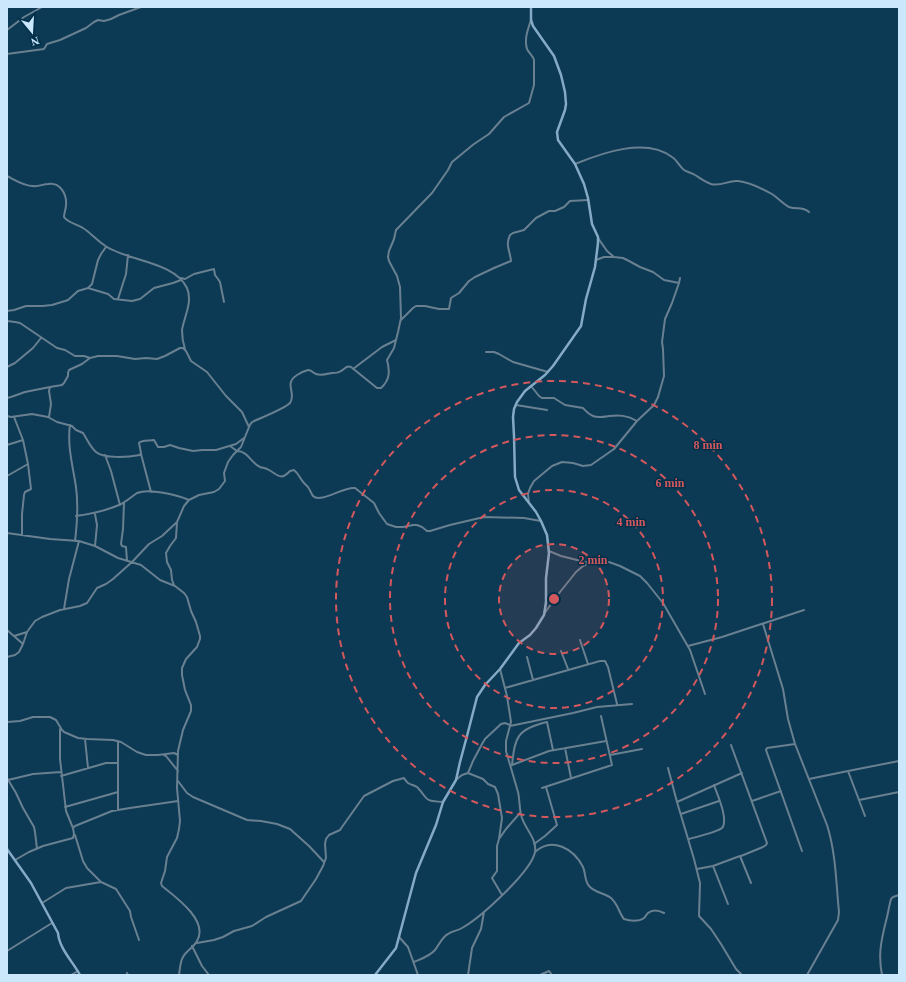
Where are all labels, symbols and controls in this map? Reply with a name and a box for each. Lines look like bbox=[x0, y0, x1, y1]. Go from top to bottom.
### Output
north arrow bbox=[12, 12, 52, 52]
text: N bbox=[29, 35, 41, 48]
text: 8 min bbox=[693, 438, 723, 452]
text: 6 min bbox=[655, 476, 685, 490]
text: 4 min bbox=[616, 515, 646, 529]
text: 2 min bbox=[578, 553, 608, 567]
centre of rings bbox=[547, 592, 561, 606]

